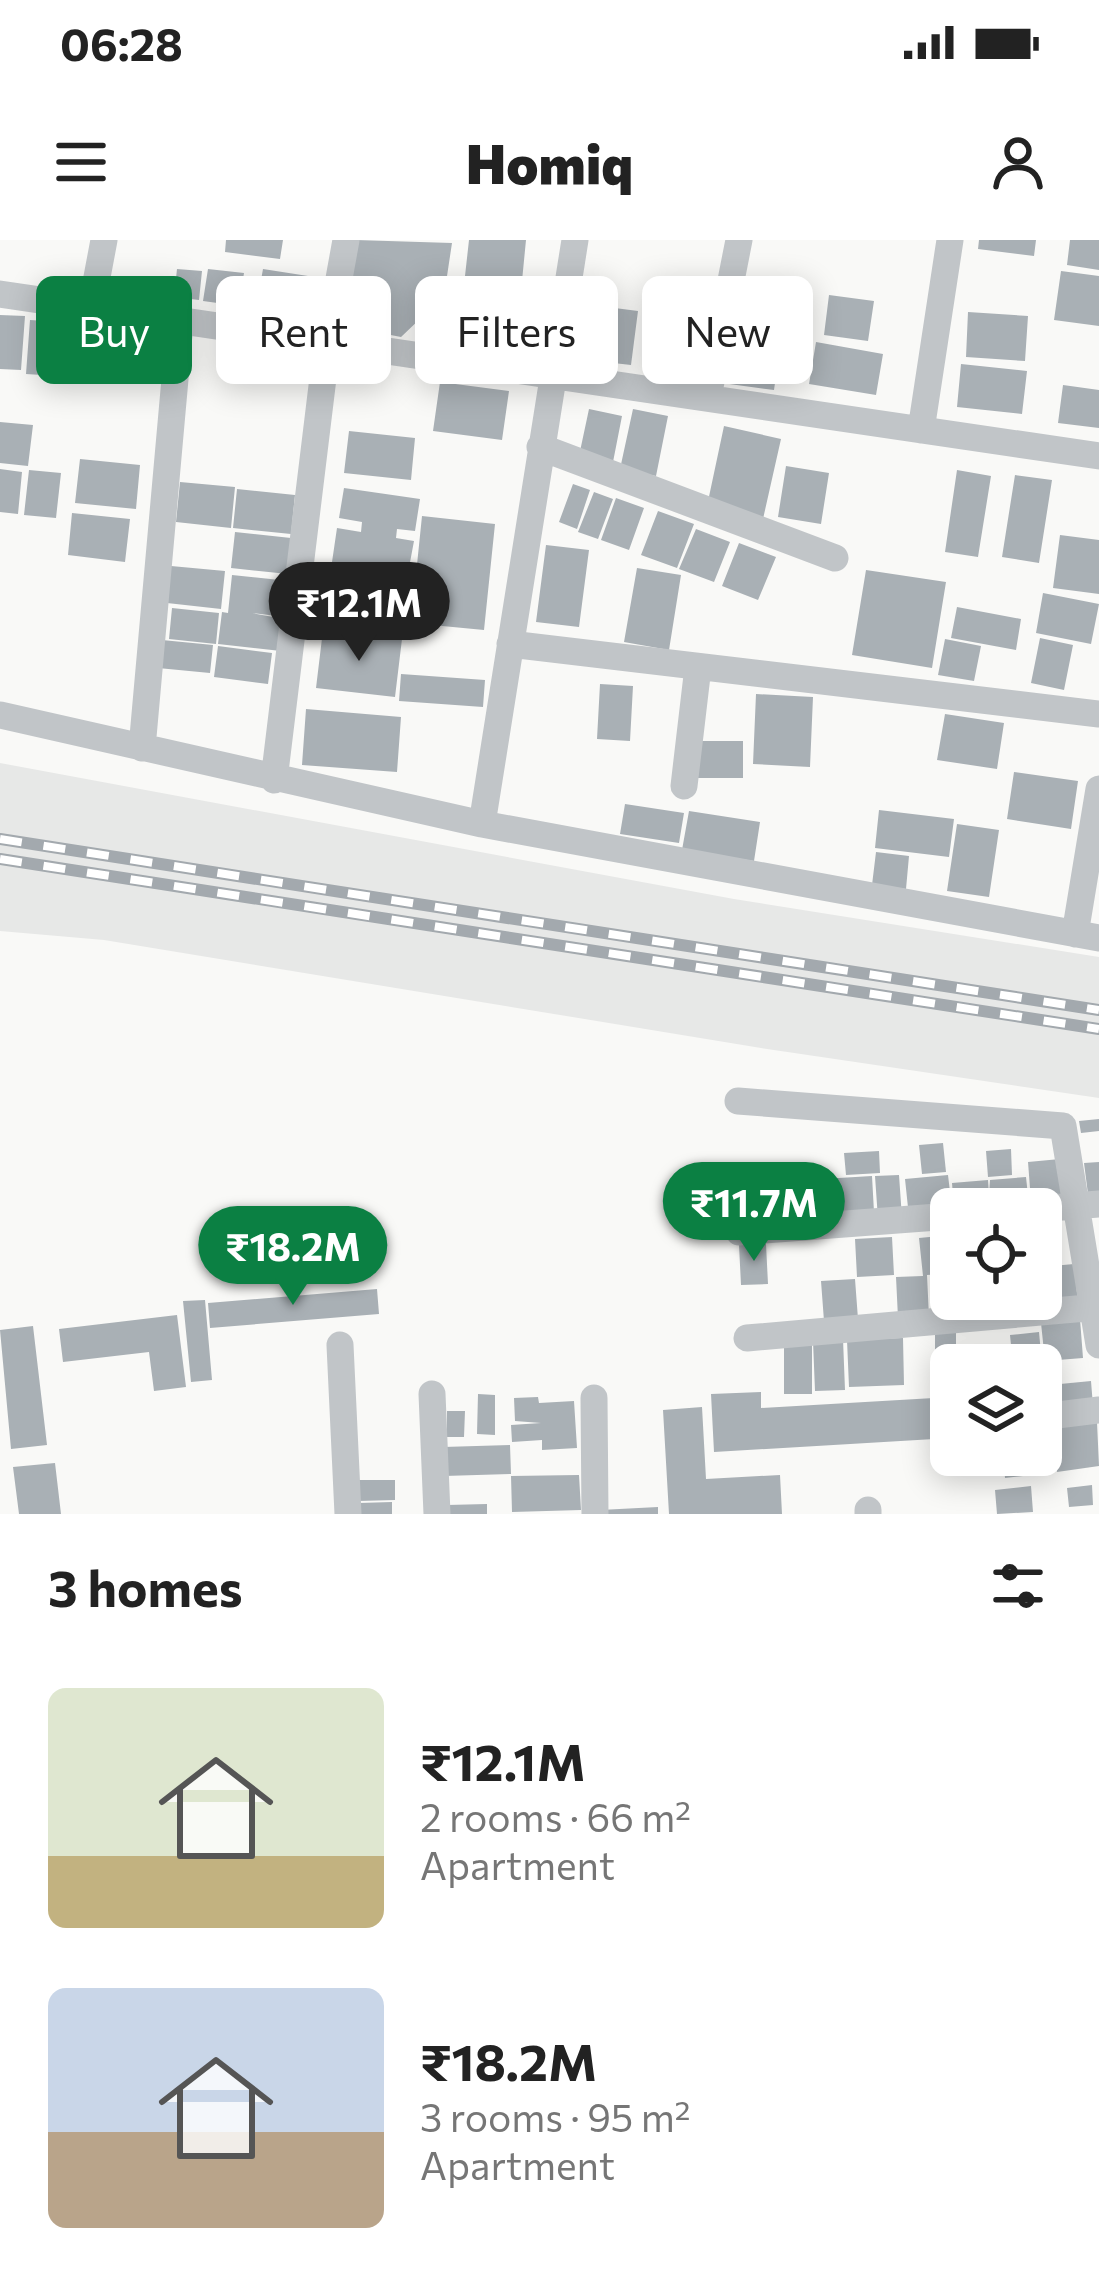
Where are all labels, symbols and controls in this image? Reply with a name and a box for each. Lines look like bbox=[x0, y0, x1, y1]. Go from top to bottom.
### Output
text: 06:28 bbox=[60, 15, 183, 70]
icon: menu bbox=[48, 129, 114, 195]
text: Homiq bbox=[466, 129, 633, 195]
icon: person bbox=[985, 129, 1051, 195]
chip: Buy bbox=[36, 276, 192, 384]
chip: Rent bbox=[216, 276, 391, 384]
chip: Filters bbox=[415, 276, 618, 384]
chip: New bbox=[642, 276, 813, 384]
pin: ₹12.1M bbox=[261, 562, 457, 664]
text: ₹12.1M bbox=[296, 577, 422, 625]
pin: ₹11.7M bbox=[656, 1162, 852, 1264]
text: ₹11.7M bbox=[690, 1177, 818, 1225]
map controls bbox=[930, 1188, 1062, 1476]
button: locate bbox=[930, 1188, 1062, 1320]
pin: ₹18.2M bbox=[195, 1206, 391, 1308]
text: ₹18.2M bbox=[225, 1221, 361, 1269]
button: layers bbox=[930, 1344, 1062, 1476]
icon: filters bbox=[985, 1553, 1051, 1619]
text: 3 homes bbox=[48, 1555, 243, 1618]
text: ₹12.1M bbox=[420, 1729, 586, 1792]
icon: home bbox=[144, 1736, 288, 1880]
text: 2 rooms · 66 m² bbox=[420, 1792, 691, 1840]
text: Apartment bbox=[420, 1840, 615, 1888]
text: ₹18.2M bbox=[420, 2029, 597, 2092]
icon: home bbox=[144, 2036, 288, 2180]
text: 3 rooms · 95 m² bbox=[420, 2092, 690, 2140]
text: Apartment bbox=[420, 2140, 615, 2188]

